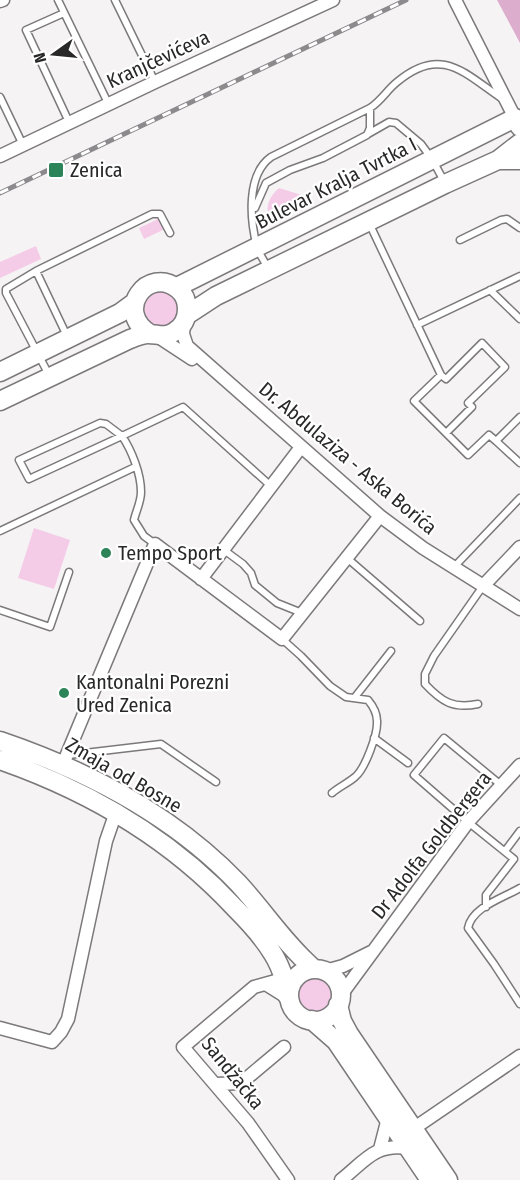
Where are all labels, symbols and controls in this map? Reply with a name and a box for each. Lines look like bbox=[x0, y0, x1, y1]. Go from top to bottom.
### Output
north arrow bbox=[24, 24, 84, 84]
street label: Kranjčevićeva bbox=[103, 25, 213, 93]
text: N bbox=[30, 51, 50, 65]
street label: Bulevar Kralja Tvrtka I bbox=[251, 132, 421, 234]
place label: Zenica bbox=[70, 158, 123, 182]
marker: Zenica bbox=[47, 161, 65, 179]
street label: Dr. Abdulaziza - Aska Borića bbox=[254, 377, 442, 539]
place label: Tempo Sport bbox=[118, 541, 222, 565]
marker: Tempo Sport bbox=[99, 546, 113, 560]
place label: Kantonalni Porezni Ured Zenica bbox=[76, 670, 229, 717]
marker: Kantonalni Porezni Ured Zenica bbox=[57, 686, 71, 700]
street label: Zmaja od Bosne bbox=[62, 732, 186, 818]
street label: Dr Adolfa Goldbergera bbox=[366, 766, 496, 924]
street label: Sandžačka bbox=[197, 1032, 269, 1114]

